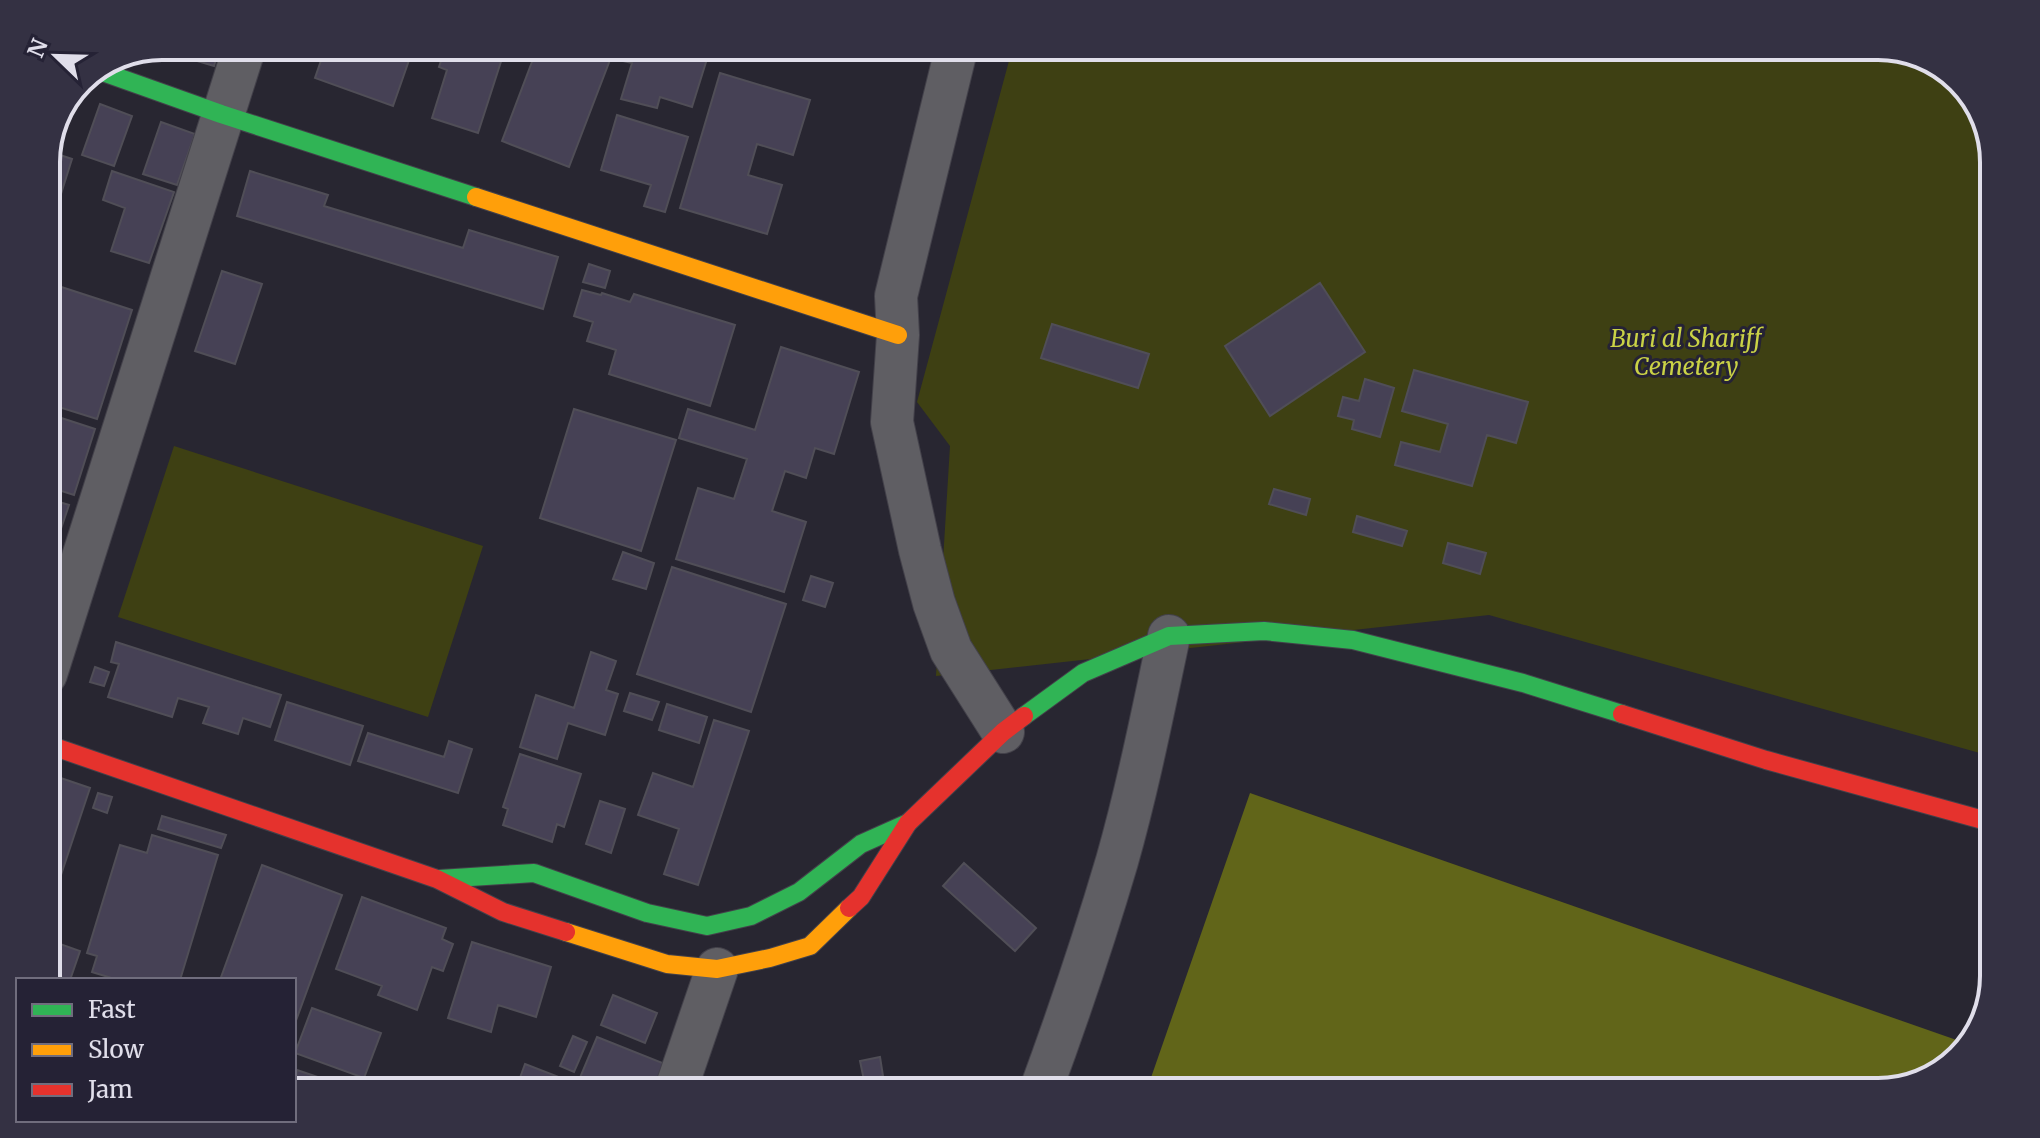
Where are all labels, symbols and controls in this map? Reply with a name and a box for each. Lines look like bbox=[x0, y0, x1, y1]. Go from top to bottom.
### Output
north arrow bbox=[16, 16, 96, 96]
text: N bbox=[21, 34, 54, 62]
park label: Buri al Shariff Cemetery bbox=[1610, 323, 1765, 382]
legend bbox=[16, 978, 296, 1122]
text: Fast bbox=[88, 994, 136, 1025]
text: Slow bbox=[88, 1034, 144, 1065]
text: Jam bbox=[87, 1074, 133, 1105]

